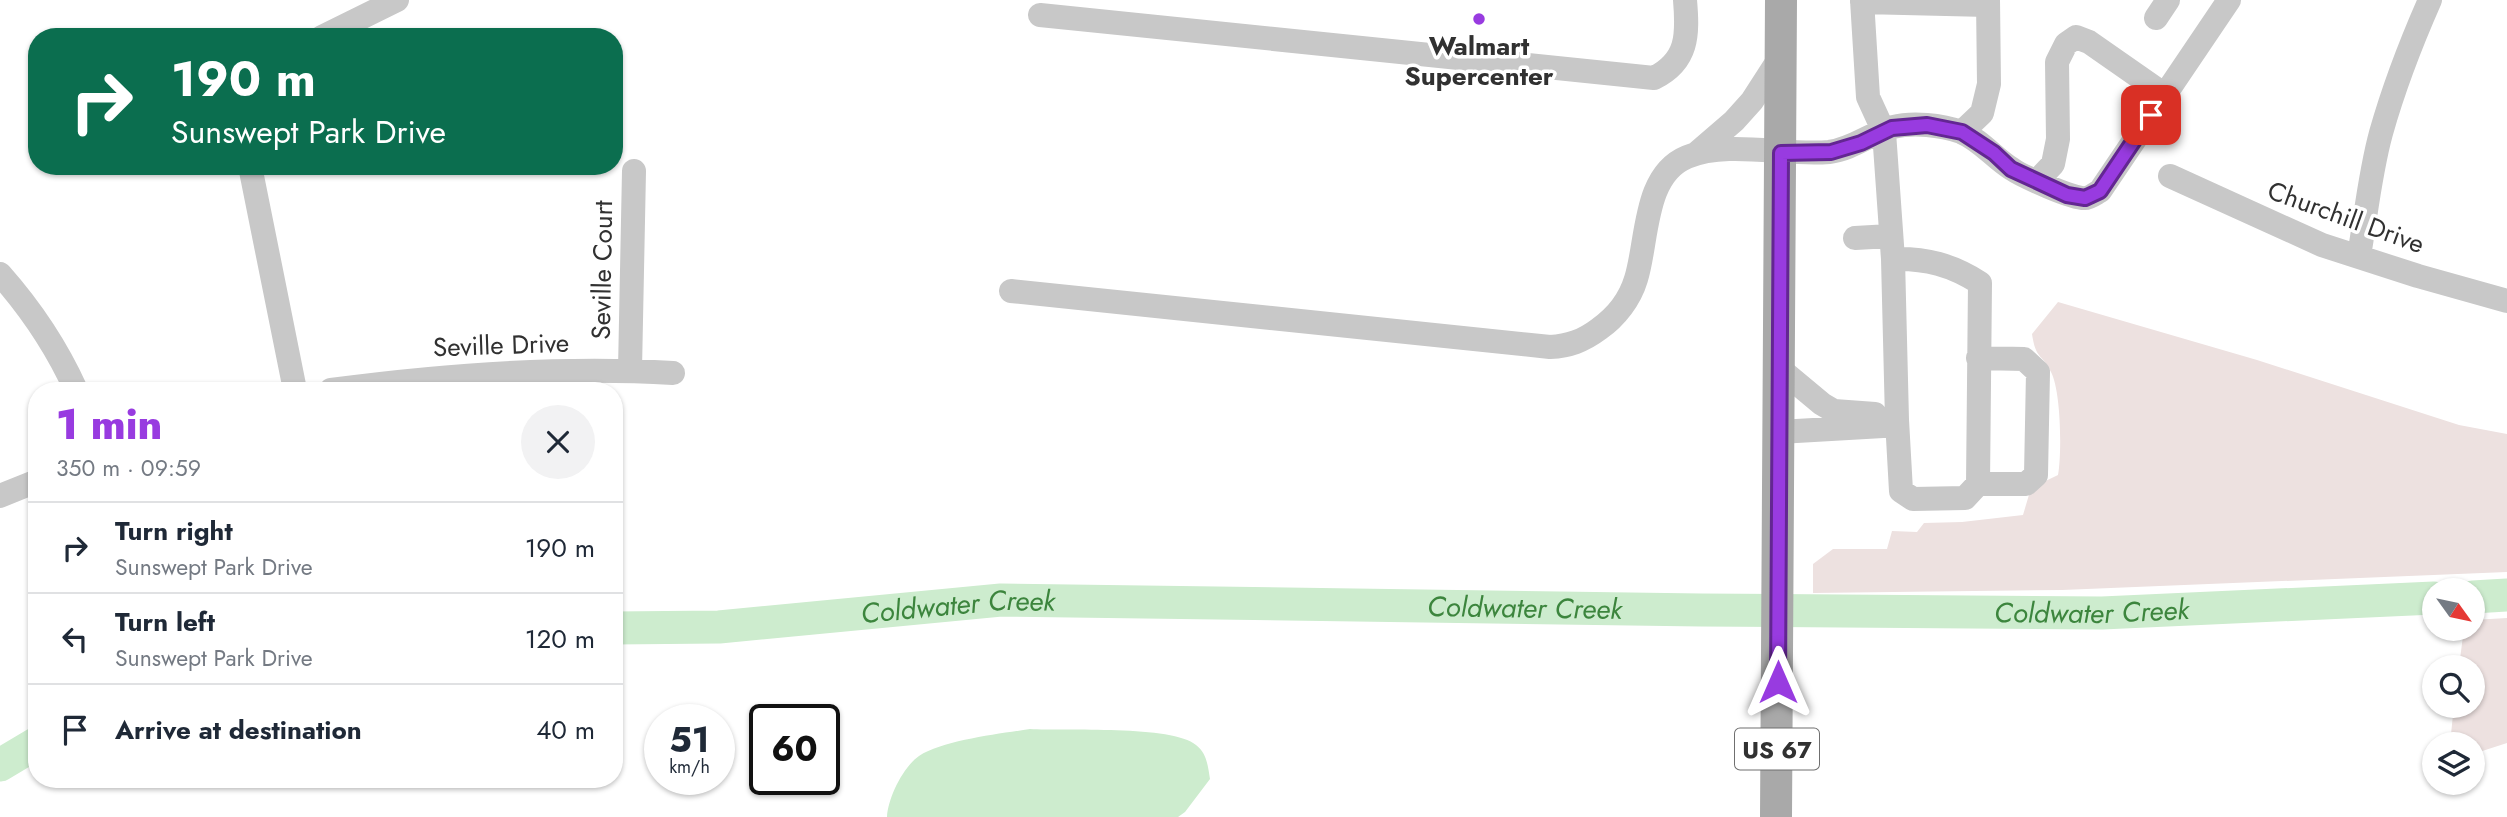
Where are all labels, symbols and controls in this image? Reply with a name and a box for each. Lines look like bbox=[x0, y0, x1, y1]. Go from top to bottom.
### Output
marker: Walmart Supercenter bbox=[1471, 11, 1487, 27]
place label: Walmart Supercenter bbox=[1405, 27, 1554, 95]
text: 190 m bbox=[171, 44, 316, 114]
icon: right bbox=[56, 56, 147, 147]
pin bbox=[2121, 85, 2181, 145]
icon: arrive bbox=[2132, 96, 2170, 134]
text: Sunswept Park Drive bbox=[171, 109, 446, 155]
street label: Churchill Drive bbox=[2262, 171, 2430, 263]
street label: Seville Court bbox=[582, 199, 622, 340]
street label: Seville Drive bbox=[432, 324, 570, 366]
text: 1 min bbox=[56, 394, 162, 455]
button: close bbox=[521, 405, 595, 479]
text: 350 m · 09:59 bbox=[56, 451, 201, 485]
text: Turn right bbox=[115, 512, 233, 550]
icon: right bbox=[56, 529, 94, 567]
text: 190 m bbox=[525, 529, 595, 567]
text: Sunswept Park Drive bbox=[115, 550, 313, 584]
north arrow bbox=[2422, 578, 2485, 640]
map controls bbox=[2422, 578, 2485, 795]
water label: Coldwater Creek bbox=[859, 579, 1057, 634]
water label: Coldwater Creek bbox=[1427, 586, 1623, 629]
water label: Coldwater Creek bbox=[1994, 589, 2191, 634]
text: Turn left bbox=[115, 603, 215, 641]
icon: left bbox=[56, 620, 94, 658]
text: 120 m bbox=[525, 620, 595, 658]
text: Sunswept Park Drive bbox=[115, 641, 313, 675]
position arrow bbox=[1741, 645, 1815, 719]
button: search bbox=[2422, 655, 2485, 718]
speed limit sign: 60 bbox=[749, 704, 840, 795]
icon: arrive bbox=[56, 711, 94, 749]
text: Arrive at destination bbox=[115, 711, 362, 749]
text: 40 m bbox=[536, 711, 595, 749]
text: 51 bbox=[669, 715, 710, 765]
road number: US 67 bbox=[1735, 728, 1819, 770]
button: layers bbox=[2422, 732, 2485, 795]
text: km/h bbox=[669, 754, 710, 780]

